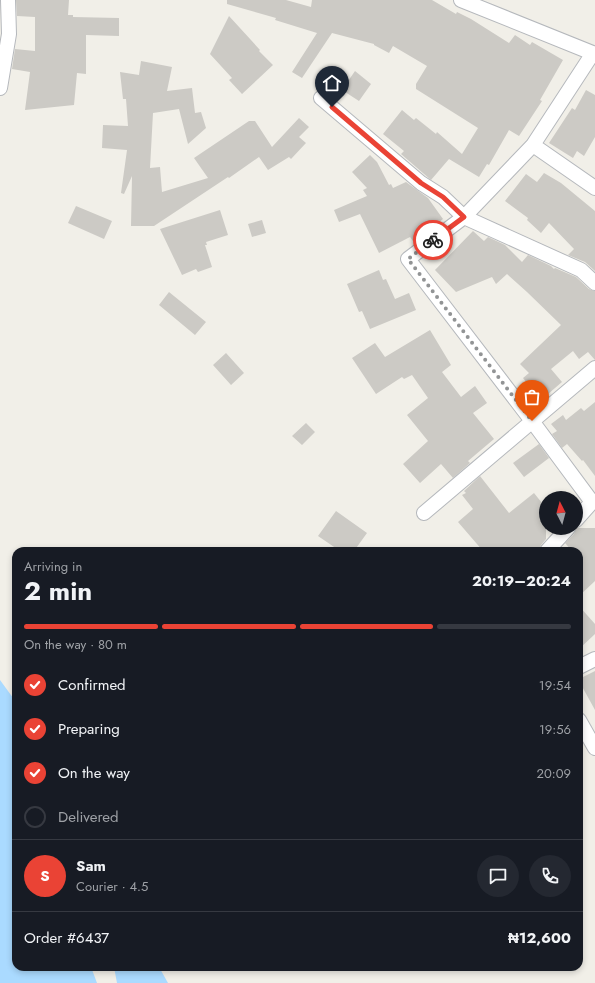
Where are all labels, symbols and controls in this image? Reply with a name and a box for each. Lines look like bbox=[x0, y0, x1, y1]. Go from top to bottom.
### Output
pin bbox=[315, 66, 349, 107]
icon: home bbox=[321, 72, 343, 94]
courier bbox=[413, 220, 453, 260]
icon: bike bbox=[422, 229, 444, 251]
pin bbox=[515, 380, 549, 421]
icon: bag bbox=[521, 386, 543, 408]
north arrow bbox=[539, 491, 583, 535]
map controls bbox=[539, 491, 583, 535]
text: Arriving in bbox=[24, 557, 82, 576]
text: 20:19–20:24 bbox=[472, 570, 571, 592]
text: 2 min bbox=[24, 572, 92, 610]
text: On the way · 80 m bbox=[24, 635, 127, 654]
icon: check bbox=[24, 674, 46, 696]
text: Confirmed bbox=[58, 674, 126, 696]
text: 19:54 bbox=[539, 676, 571, 695]
icon: check bbox=[24, 718, 46, 740]
text: Preparing bbox=[58, 718, 120, 740]
text: 19:56 bbox=[539, 720, 571, 739]
icon: check bbox=[24, 762, 46, 784]
text: On the way bbox=[58, 762, 130, 784]
text: 20:09 bbox=[537, 764, 571, 783]
text: Delivered bbox=[58, 806, 119, 828]
text: Sam bbox=[76, 855, 106, 877]
button: chat bbox=[477, 855, 519, 897]
button: phone bbox=[529, 855, 571, 897]
text: S bbox=[40, 865, 50, 887]
text: Courier · 4.5 bbox=[76, 877, 148, 896]
text: Order #6437 bbox=[24, 927, 109, 949]
text: ₦12,600 bbox=[508, 927, 571, 949]

